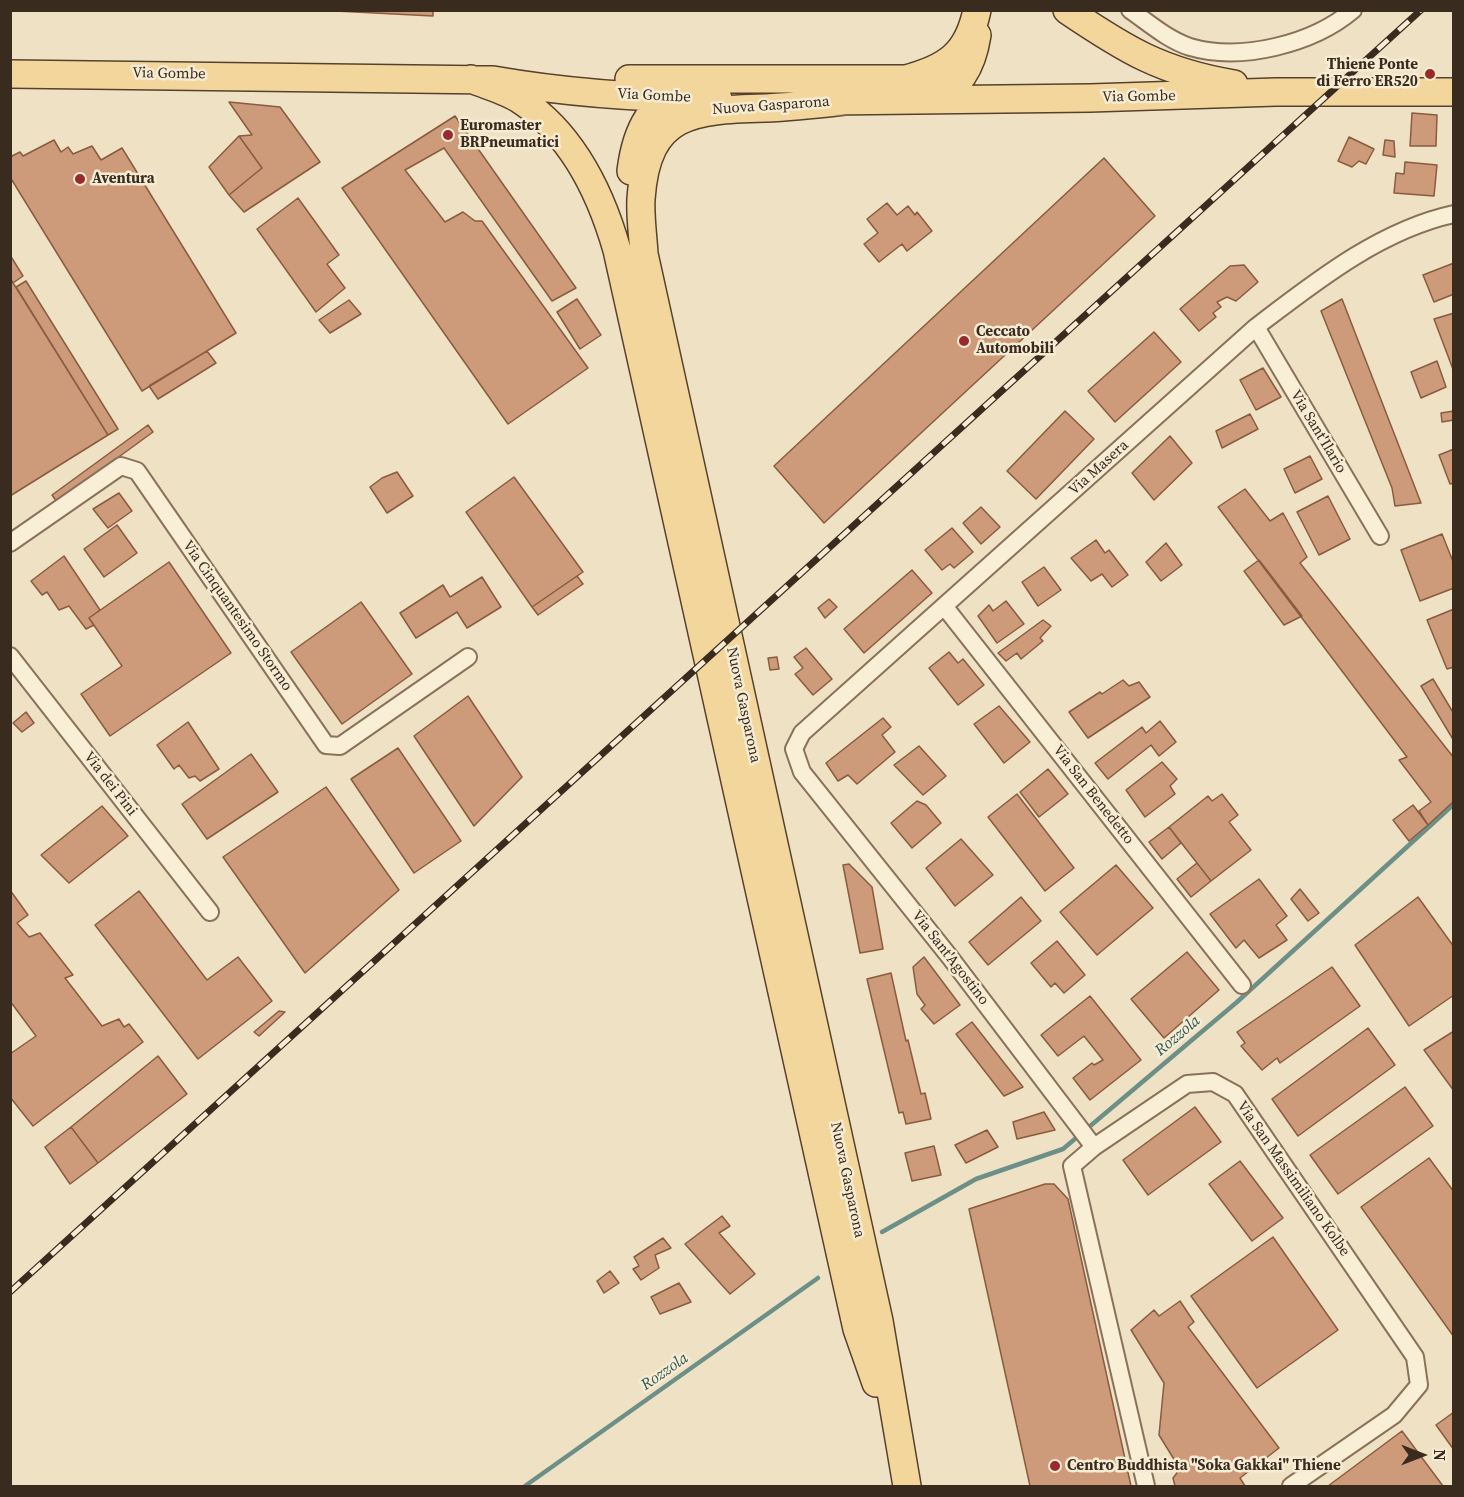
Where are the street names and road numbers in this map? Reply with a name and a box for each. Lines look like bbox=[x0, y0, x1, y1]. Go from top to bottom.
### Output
street label: Via Gombe bbox=[132, 64, 206, 84]
street label: Via Gombe bbox=[617, 85, 691, 107]
street label: Via Gombe bbox=[1102, 87, 1176, 107]
street label: Nuova Gasparona bbox=[712, 93, 830, 119]
street label: Via Sant'Ilario bbox=[1286, 387, 1350, 477]
street label: Via Masera bbox=[1065, 437, 1133, 499]
street label: Via Cinquantesimo Stormo bbox=[178, 537, 296, 695]
street label: Nuova Gasparona bbox=[722, 646, 764, 764]
street label: Via San Benedetto bbox=[1049, 742, 1137, 848]
street label: Via dei Pini bbox=[79, 748, 141, 820]
street label: Via Sant'Agostino bbox=[908, 907, 992, 1009]
street label: Via San Massimiliano Kolbe bbox=[1232, 1098, 1354, 1260]
street label: Nuova Gasparona bbox=[826, 1121, 868, 1239]

